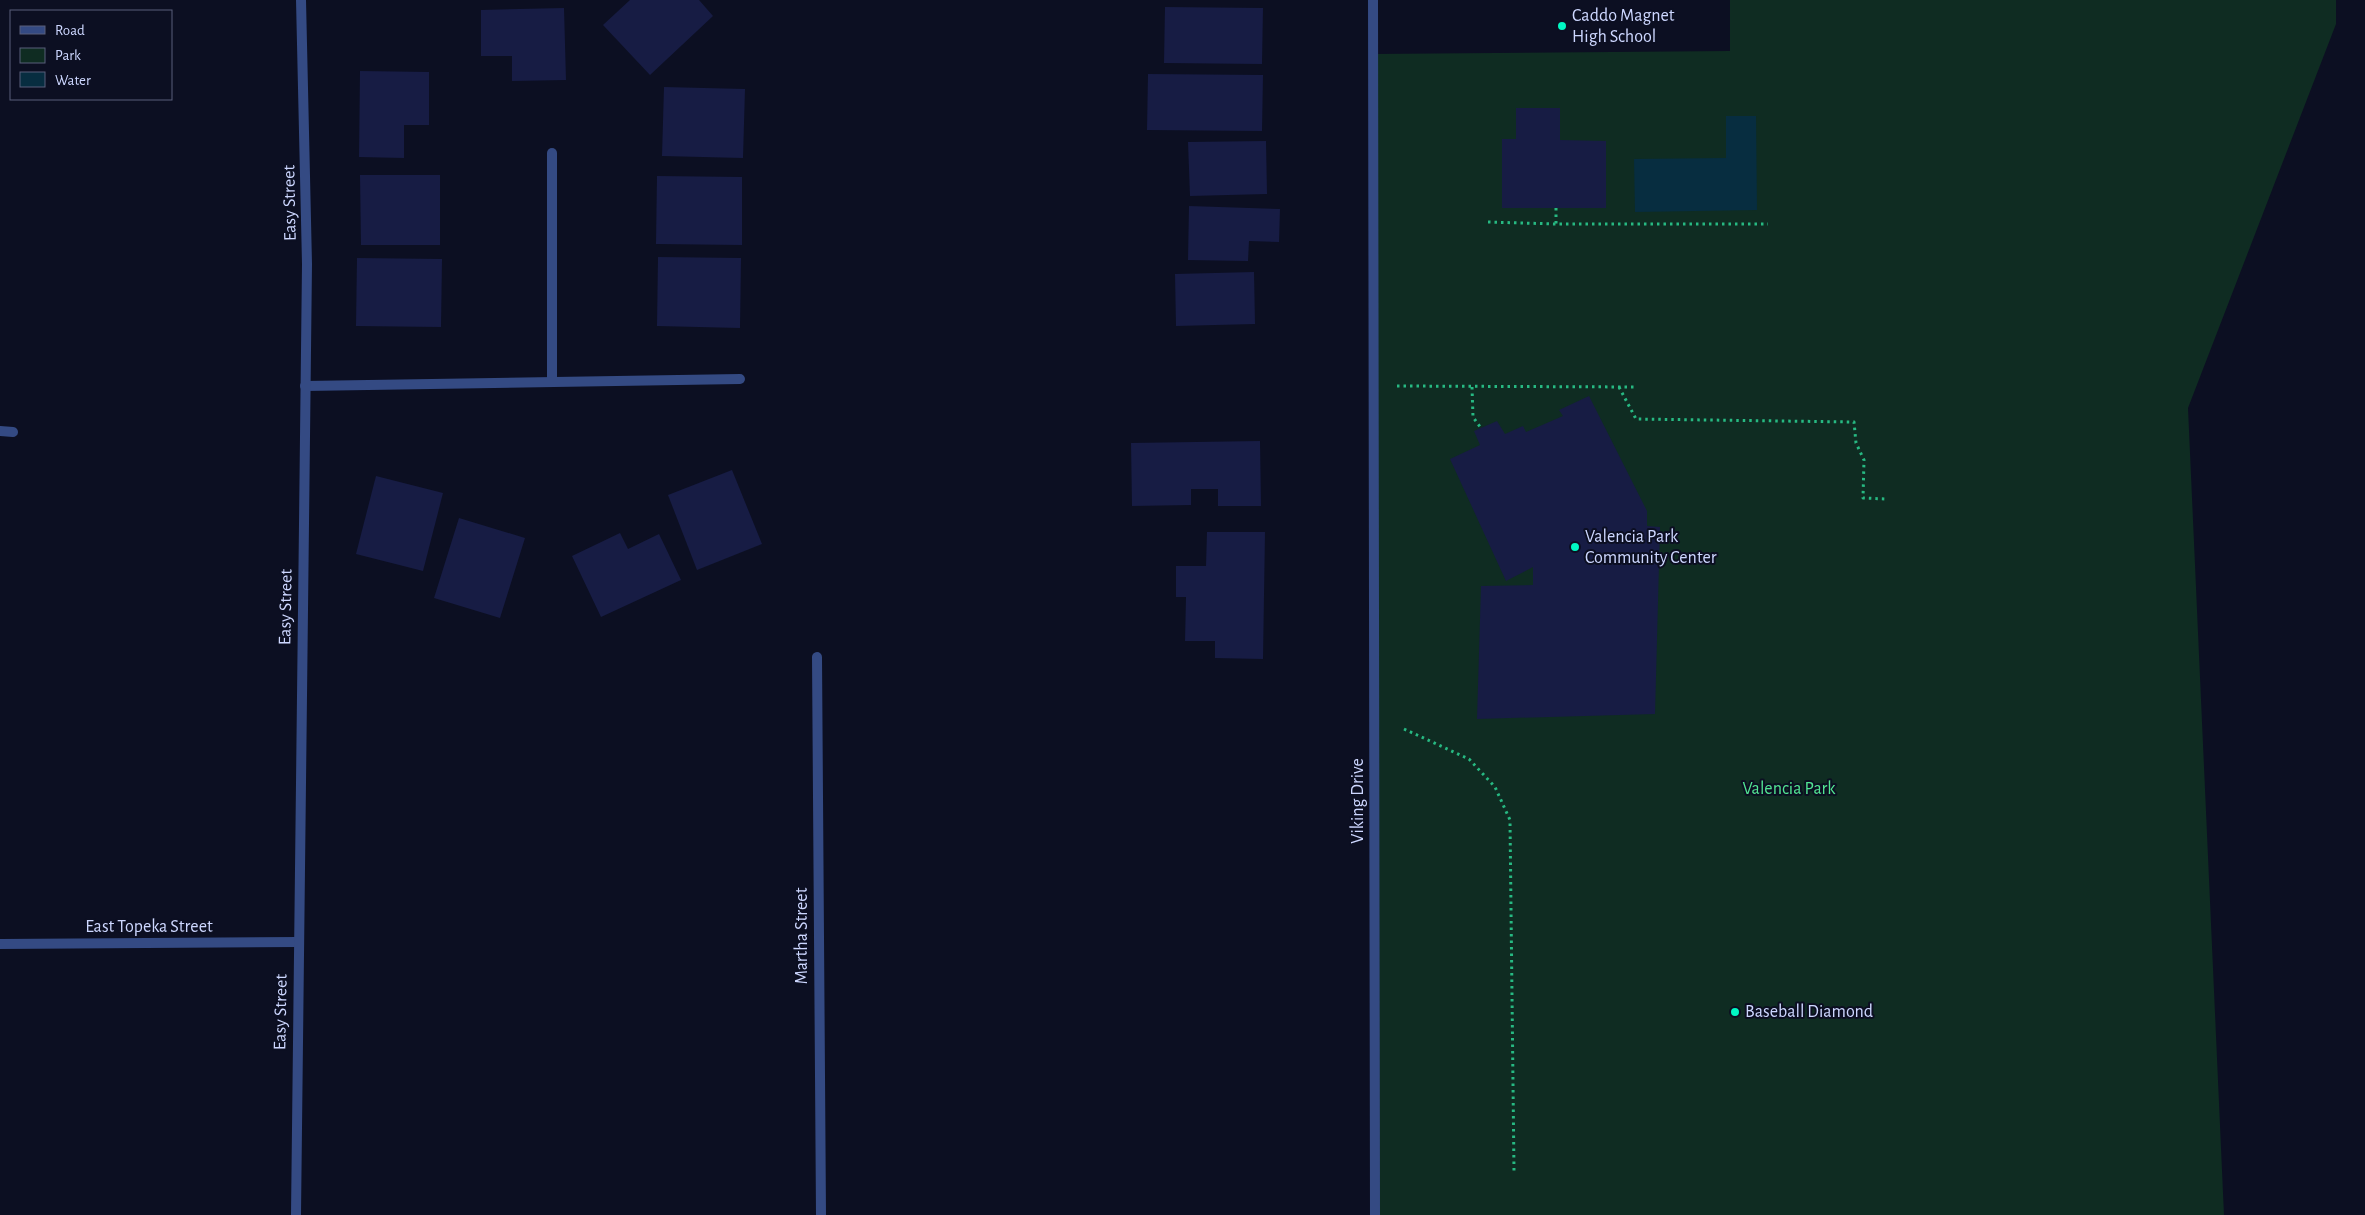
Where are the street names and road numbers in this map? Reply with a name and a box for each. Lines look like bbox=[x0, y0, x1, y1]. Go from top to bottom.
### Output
street label: Easy Street bbox=[280, 164, 300, 241]
street label: Easy Street bbox=[276, 568, 296, 645]
street label: Viking Drive bbox=[1349, 758, 1367, 844]
street label: Martha Street bbox=[793, 887, 811, 984]
street label: East Topeka Street bbox=[85, 918, 213, 936]
street label: Easy Street bbox=[271, 973, 291, 1050]

